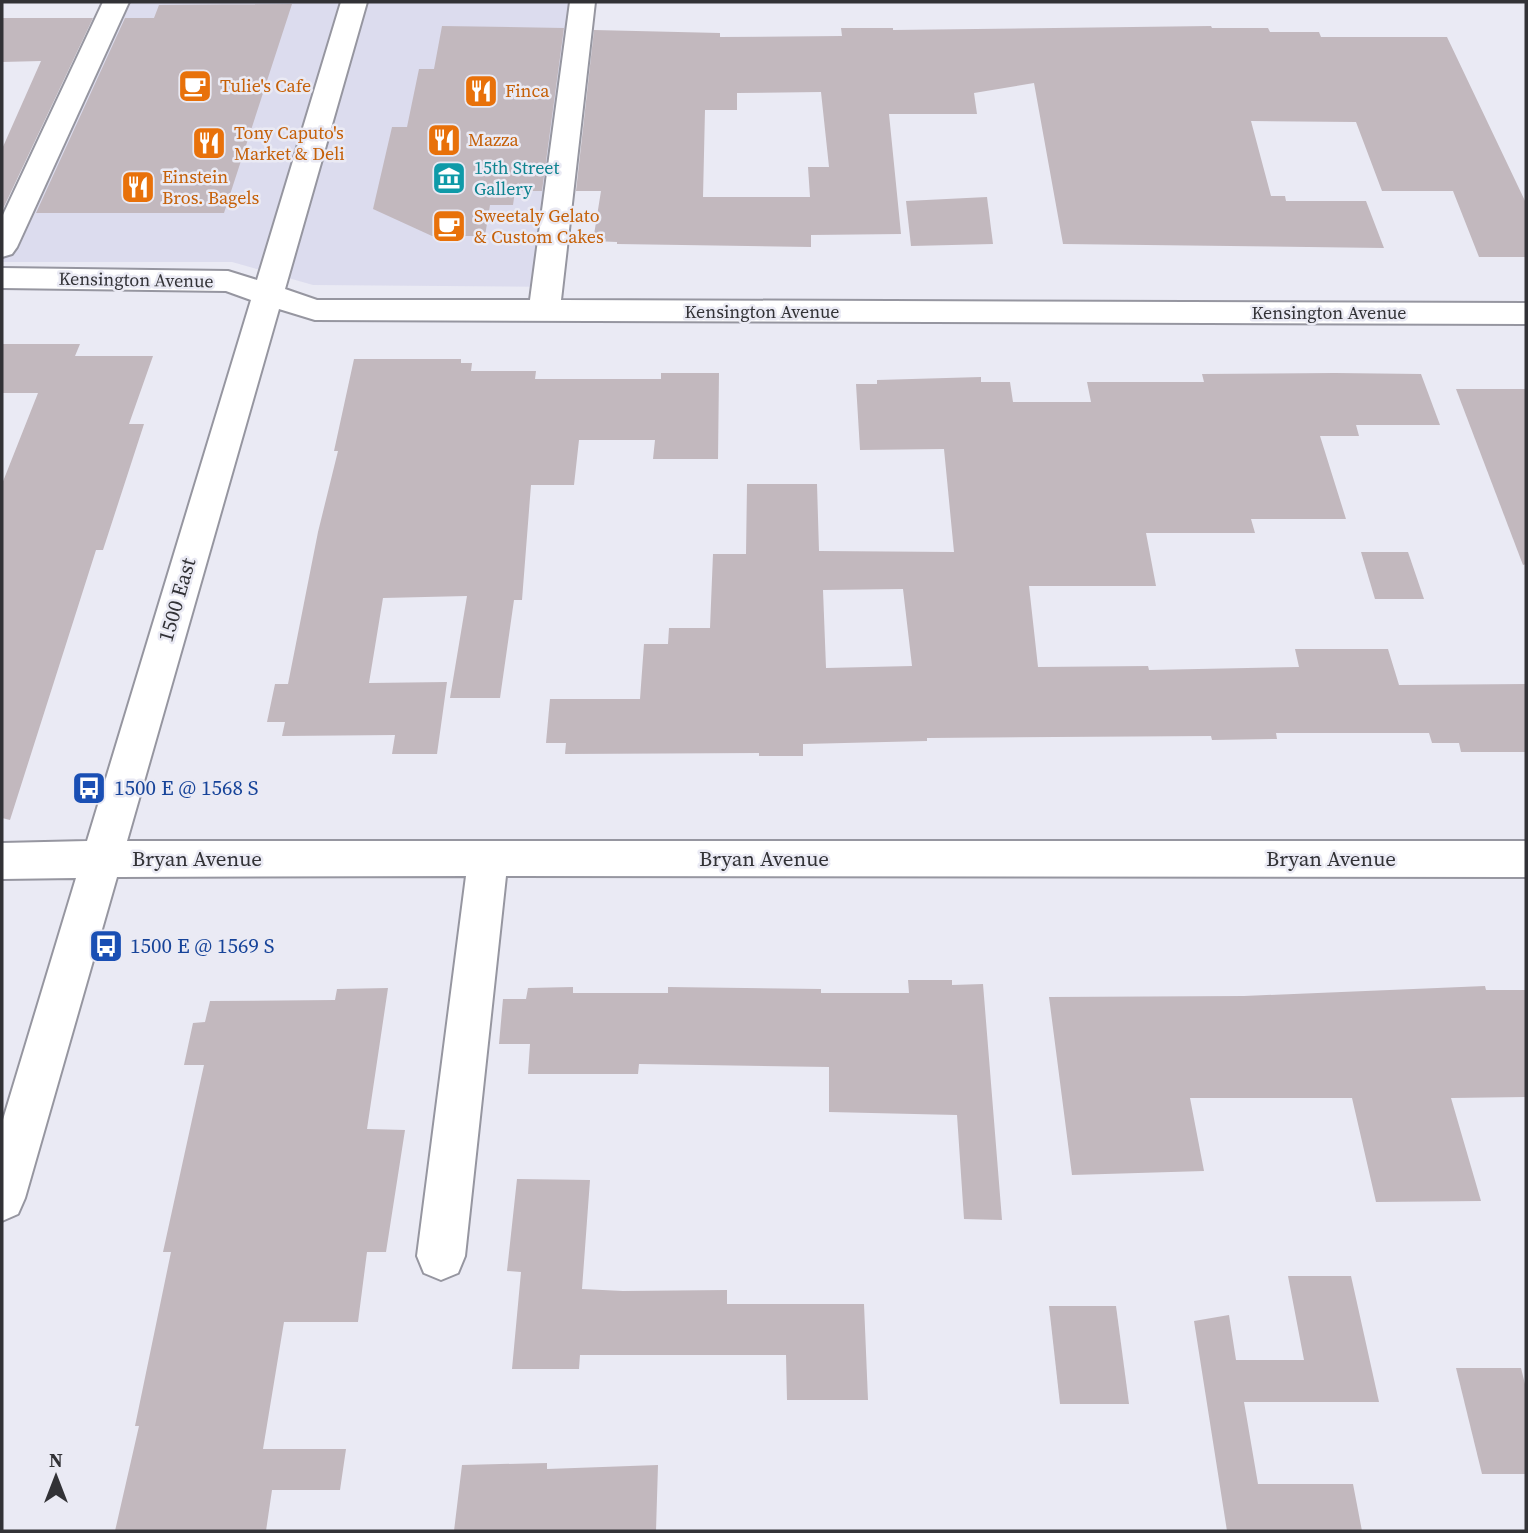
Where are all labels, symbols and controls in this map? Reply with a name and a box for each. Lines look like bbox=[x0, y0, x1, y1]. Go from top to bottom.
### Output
cafe icon: Tulie's Cafe bbox=[176, 67, 214, 105]
restaurant icon: Finca bbox=[462, 72, 500, 110]
place label: Tulie's Cafe bbox=[220, 73, 311, 98]
place label: Finca bbox=[505, 78, 550, 103]
place label: Tony Caputo's Market & Deli bbox=[234, 120, 345, 166]
restaurant icon: Mazza bbox=[425, 121, 463, 159]
restaurant icon: Tony Caputo's Market & Deli bbox=[190, 124, 228, 162]
place label: Mazza bbox=[468, 127, 519, 152]
place label: 15th Street Gallery bbox=[474, 155, 560, 201]
museum icon: 15th Street Gallery bbox=[430, 159, 468, 197]
place label: Einstein Bros. Bagels bbox=[162, 164, 259, 210]
restaurant icon: Einstein Bros. Bagels bbox=[119, 168, 157, 206]
place label: Sweetaly Gelato & Custom Cakes bbox=[474, 203, 604, 249]
cafe icon: Sweetaly Gelato & Custom Cakes bbox=[430, 207, 468, 245]
street label: Kensington Avenue bbox=[58, 266, 214, 293]
street label: Kensington Avenue bbox=[684, 299, 840, 324]
street label: Kensington Avenue bbox=[1251, 300, 1407, 325]
street label: 1500 East bbox=[151, 554, 202, 645]
bus stop icon: 1500 E @ 1568 S bbox=[70, 769, 108, 807]
place label: 1500 E @ 1568 S bbox=[114, 773, 259, 802]
street label: Bryan Avenue bbox=[132, 844, 262, 873]
street label: Bryan Avenue bbox=[699, 844, 829, 873]
street label: Bryan Avenue bbox=[1266, 844, 1396, 873]
bus stop icon: 1500 E @ 1569 S bbox=[87, 927, 125, 965]
place label: 1500 E @ 1569 S bbox=[130, 931, 275, 960]
north arrow bbox=[21, 1442, 91, 1512]
text: N bbox=[49, 1447, 63, 1473]

